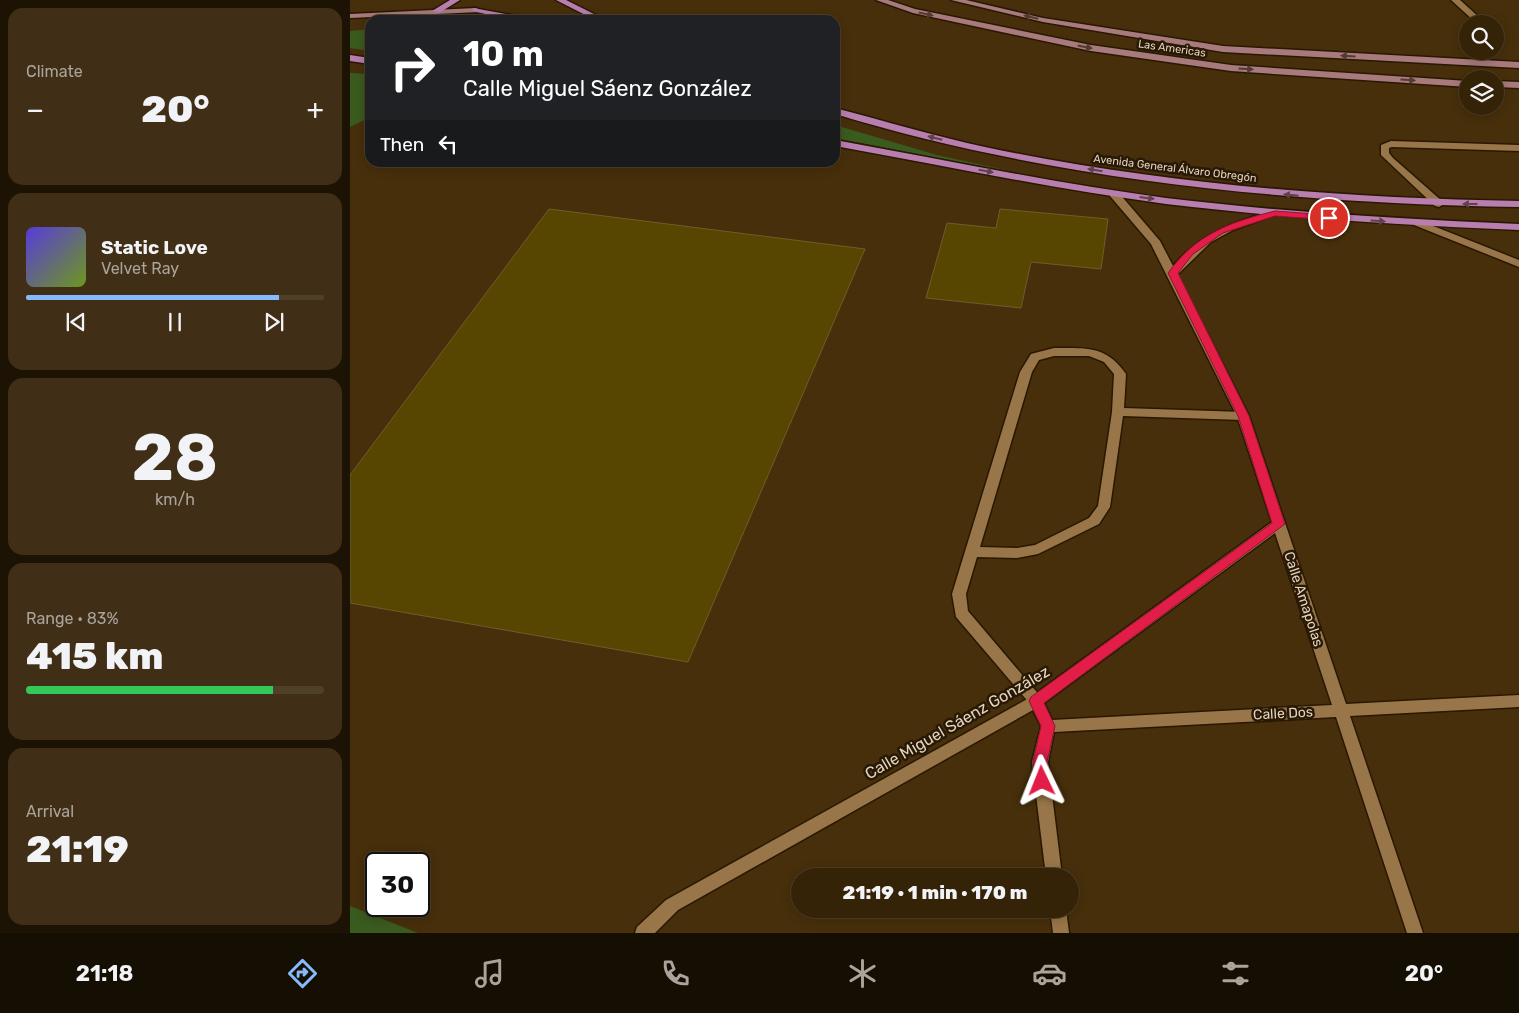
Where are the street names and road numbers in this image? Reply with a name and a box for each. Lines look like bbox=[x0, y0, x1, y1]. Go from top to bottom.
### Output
street label: Las Americas bbox=[1137, 37, 1207, 60]
street label: Avenida General Álvaro Obregón bbox=[1093, 152, 1257, 185]
street label: Calle Amapolas bbox=[1280, 549, 1327, 649]
street label: Calle Miguel Sáenz González bbox=[862, 662, 1053, 783]
street label: Calle Dos bbox=[1253, 703, 1313, 724]

